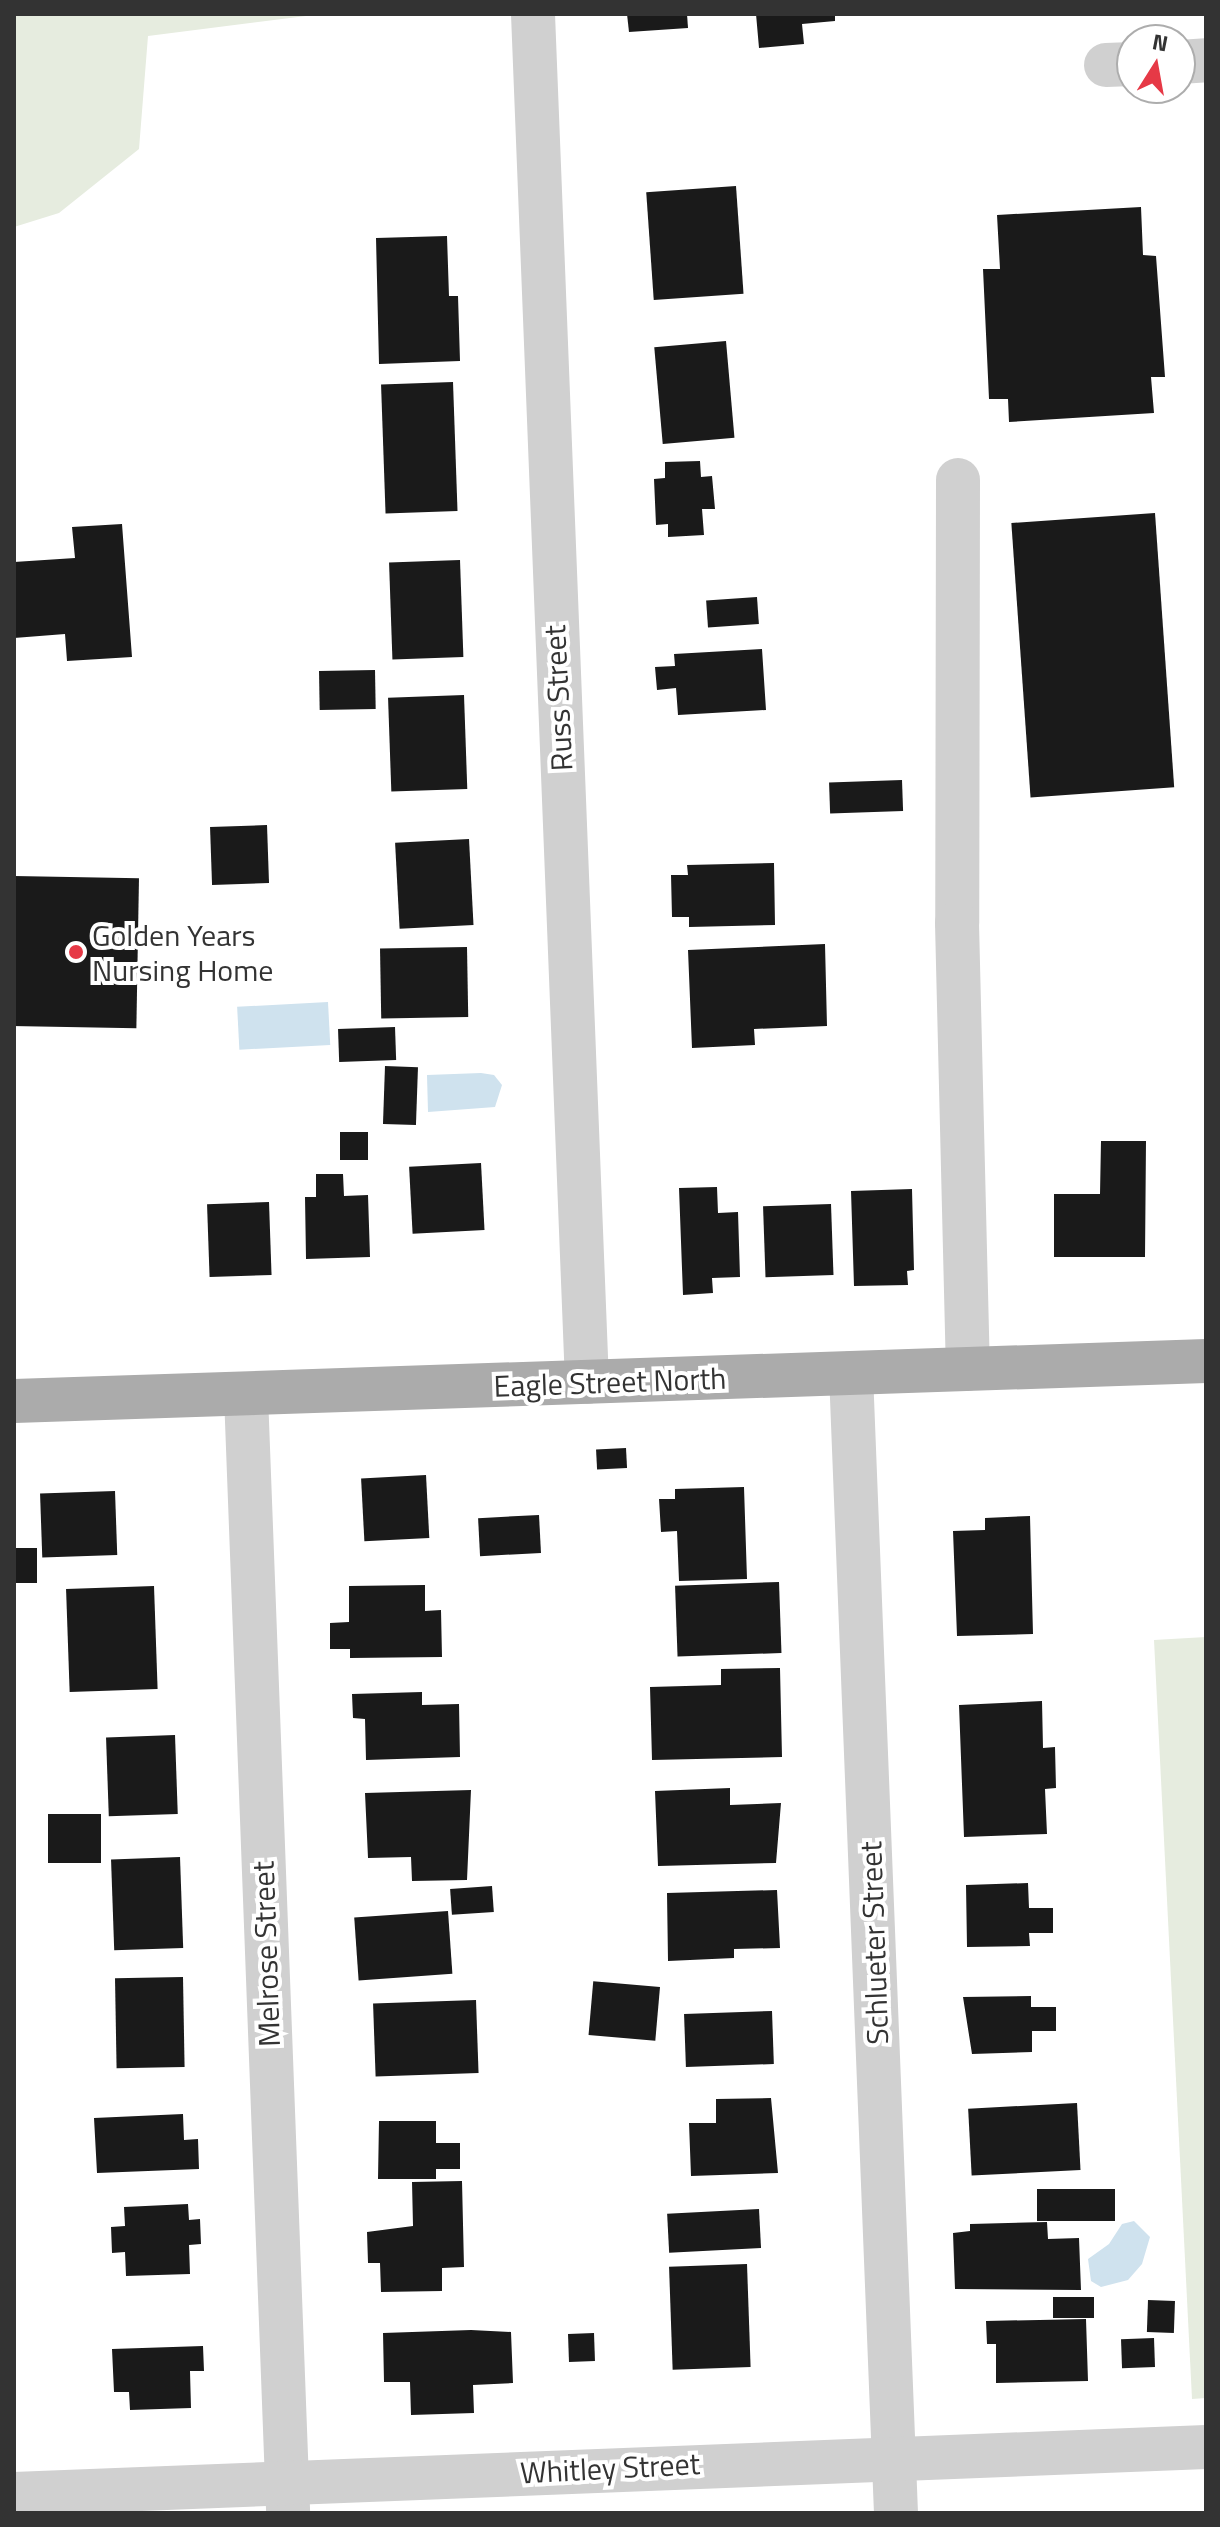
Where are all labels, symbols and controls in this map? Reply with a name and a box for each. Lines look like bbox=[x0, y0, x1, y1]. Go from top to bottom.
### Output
north arrow bbox=[1116, 24, 1196, 104]
text: N bbox=[1149, 24, 1171, 61]
street label: Russ Street bbox=[536, 624, 580, 772]
place label: Golden Years Nursing Home bbox=[92, 917, 273, 988]
marker: Golden Years Nursing Home bbox=[67, 943, 85, 961]
street label: Eagle Street North bbox=[493, 1360, 727, 1404]
street label: Schlueter Street bbox=[852, 1841, 896, 2045]
street label: Melrose Street bbox=[245, 1860, 287, 2048]
street label: Whitley Street bbox=[519, 2445, 701, 2491]

